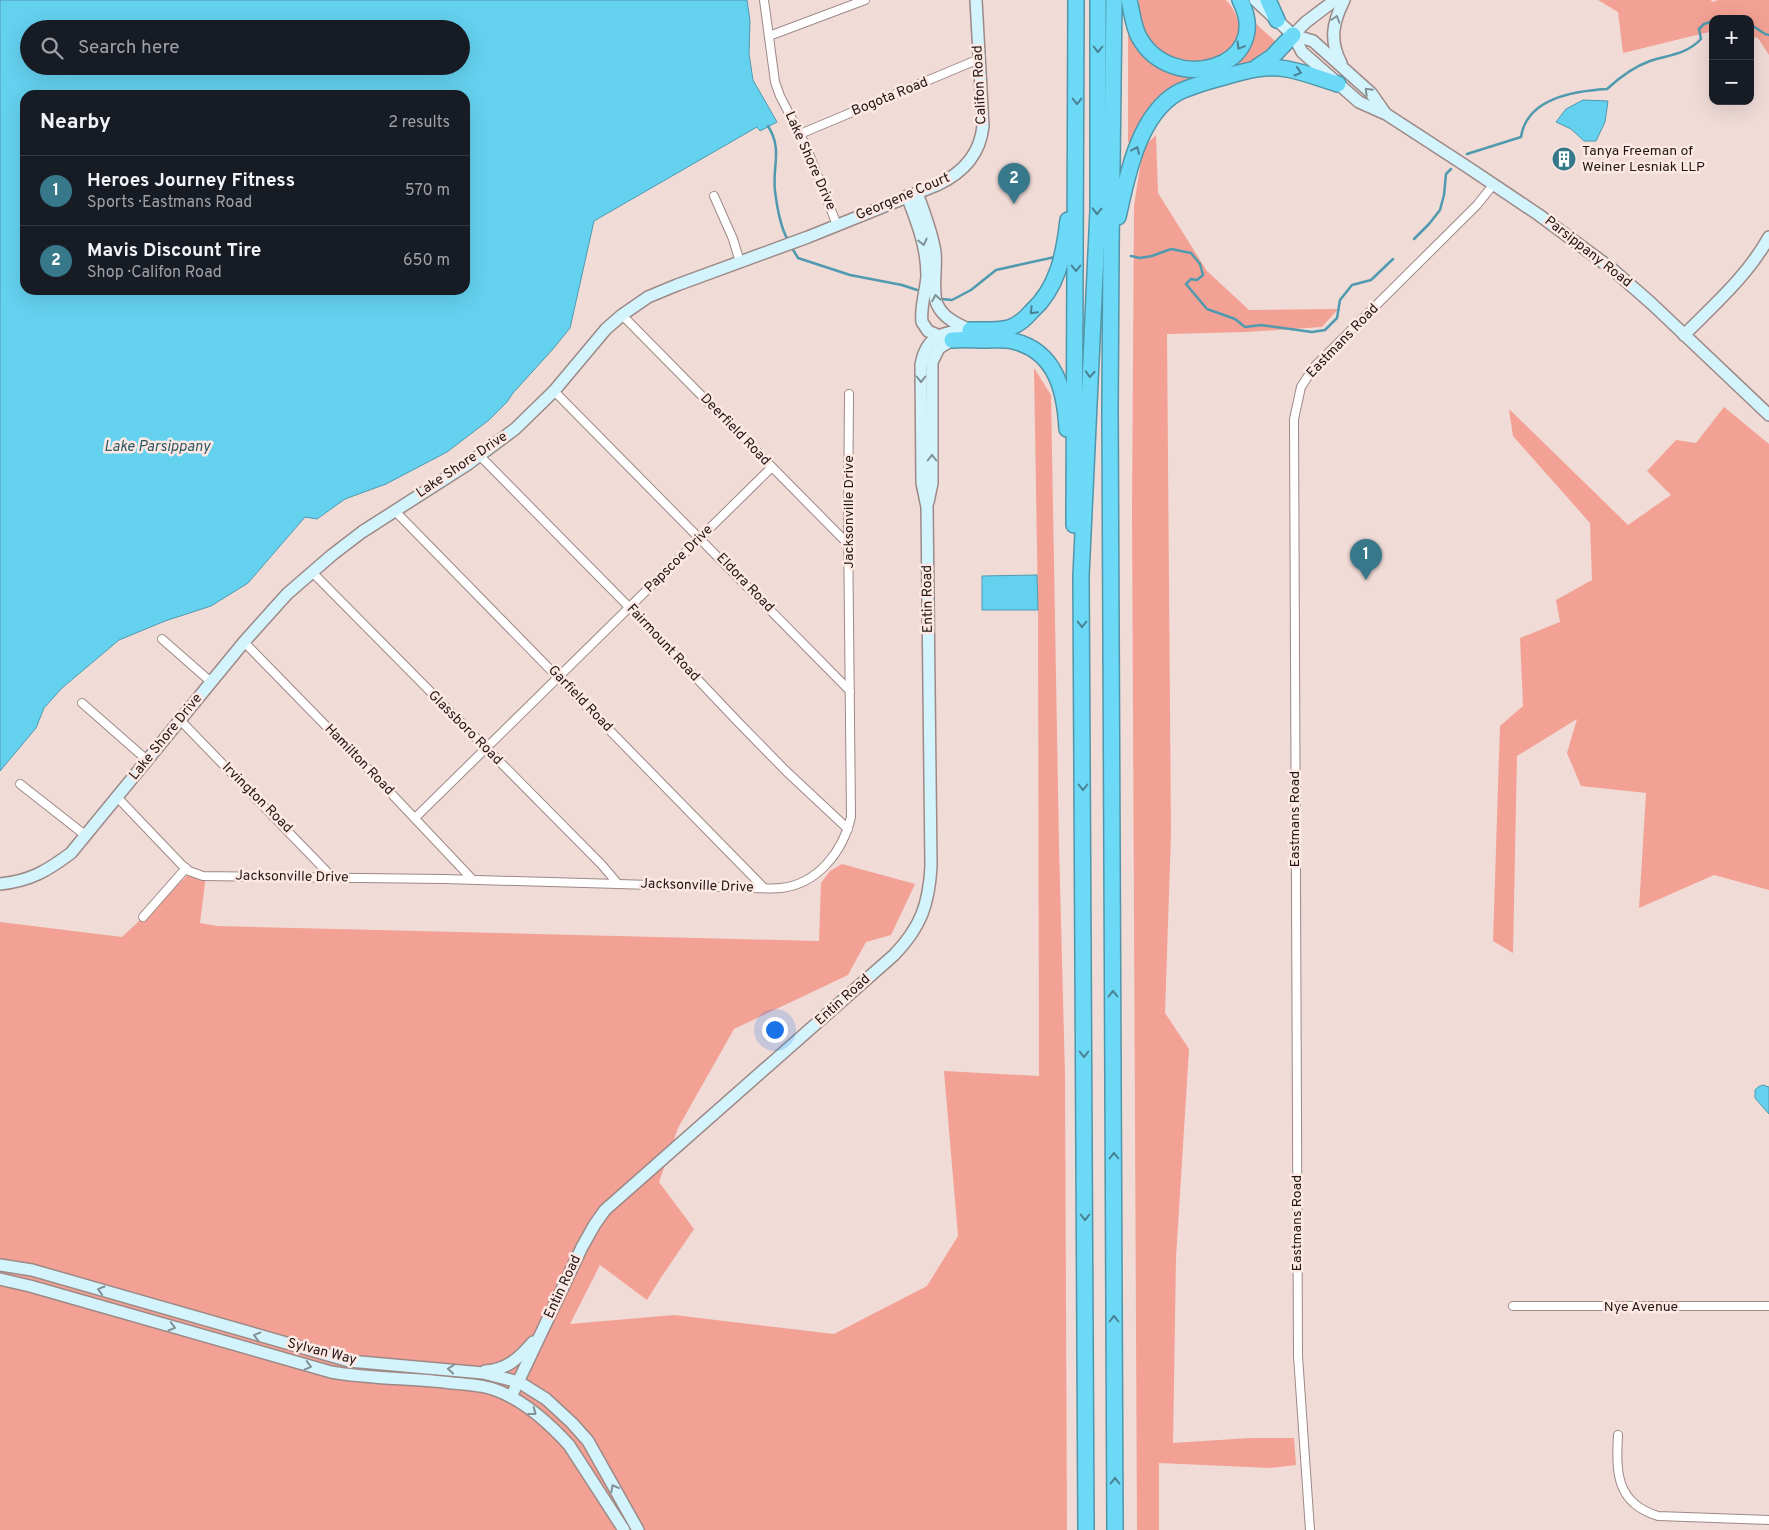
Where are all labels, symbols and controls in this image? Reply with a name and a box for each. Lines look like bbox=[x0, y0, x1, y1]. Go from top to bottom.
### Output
one-way arrow bbox=[1330, 15, 1340, 24]
map controls bbox=[1709, 15, 1754, 105]
button: + bbox=[1709, 15, 1754, 60]
search box bbox=[20, 20, 470, 75]
icon: search bbox=[38, 34, 66, 62]
text: Search here bbox=[78, 36, 180, 60]
one-way arrow bbox=[1237, 40, 1247, 49]
street label: Califon Road bbox=[969, 45, 991, 125]
one-way arrow bbox=[1093, 45, 1103, 53]
button: − bbox=[1709, 60, 1754, 105]
one-way arrow bbox=[1293, 66, 1301, 76]
street label: Bogota Road bbox=[849, 74, 931, 120]
one-way arrow bbox=[1365, 88, 1374, 97]
one-way arrow bbox=[1072, 98, 1082, 105]
text: Nearby bbox=[40, 109, 111, 136]
street label: Lake Shore Drive bbox=[781, 109, 839, 213]
text: 2 results bbox=[388, 113, 450, 133]
place label: Tanya Freeman of Weiner Lesniak LLP bbox=[1582, 143, 1705, 176]
one-way arrow bbox=[1130, 146, 1140, 155]
building icon: Tanya Freeman of Weiner Lesniak LLP bbox=[1551, 146, 1577, 172]
pin: 2 bbox=[998, 163, 1030, 204]
text: Heroes Journey Fitness bbox=[87, 169, 295, 193]
street label: Georgene Court bbox=[853, 170, 953, 224]
text: 1 bbox=[53, 181, 59, 201]
text: 570 m bbox=[405, 181, 450, 201]
text: Sports · Eastmans Road bbox=[87, 193, 252, 213]
one-way arrow bbox=[1092, 207, 1103, 215]
street label: Parsippany Road bbox=[1541, 213, 1635, 291]
one-way arrow bbox=[917, 238, 928, 247]
text: Mavis Discount Tire bbox=[87, 239, 261, 263]
text: 2 bbox=[51, 251, 61, 271]
text: 650 m bbox=[403, 251, 450, 271]
text: Shop · Califon Road bbox=[87, 263, 222, 283]
one-way arrow bbox=[1071, 264, 1081, 272]
one-way arrow bbox=[932, 294, 942, 303]
street label: Eastmans Road bbox=[1303, 300, 1383, 382]
one-way arrow bbox=[1030, 305, 1039, 314]
one-way arrow bbox=[1085, 370, 1096, 378]
one-way arrow bbox=[916, 376, 926, 383]
street label: Deerfield Road bbox=[696, 390, 774, 470]
street label: Lake Shore Drive bbox=[413, 428, 511, 502]
water label: Lake Parsippany bbox=[104, 438, 211, 457]
one-way arrow bbox=[927, 454, 937, 462]
street label: Jacksonville Drive bbox=[841, 455, 858, 569]
street label: Papscoe Drive bbox=[641, 521, 717, 597]
pin: 1 bbox=[1350, 539, 1382, 580]
street label: Eldora Road bbox=[713, 550, 777, 616]
street label: Entin Road bbox=[919, 565, 937, 633]
street label: Fairmount Road bbox=[623, 601, 703, 685]
one-way arrow bbox=[1077, 621, 1087, 629]
street label: Garfield Road bbox=[544, 662, 616, 736]
street label: Glassboro Road bbox=[424, 687, 506, 769]
street label: Lake Shore Drive bbox=[126, 690, 206, 784]
street label: Hamilton Road bbox=[321, 721, 397, 799]
street label: Irvington Road bbox=[218, 759, 296, 837]
street label: Eastmans Road bbox=[1287, 771, 1304, 867]
one-way arrow bbox=[1077, 783, 1088, 791]
street label: Jacksonville Drive bbox=[235, 868, 349, 886]
street label: Jacksonville Drive bbox=[640, 876, 754, 896]
street label: Entin Road bbox=[812, 971, 874, 1029]
one-way arrow bbox=[1108, 990, 1118, 998]
your location bbox=[762, 1017, 788, 1043]
one-way arrow bbox=[1079, 1051, 1089, 1059]
one-way arrow bbox=[1109, 1152, 1119, 1160]
street label: Eastmans Road bbox=[1289, 1175, 1306, 1271]
one-way arrow bbox=[1080, 1214, 1090, 1221]
street label: Entin Road bbox=[541, 1253, 585, 1321]
one-way arrow bbox=[97, 1286, 105, 1296]
street label: Nye Avenue bbox=[1604, 1299, 1678, 1316]
one-way arrow bbox=[1109, 1315, 1119, 1322]
one-way arrow bbox=[168, 1321, 176, 1331]
one-way arrow bbox=[253, 1331, 261, 1341]
street label: Sylvan Way bbox=[286, 1335, 358, 1369]
one-way arrow bbox=[304, 1360, 313, 1371]
one-way arrow bbox=[446, 1364, 454, 1375]
one-way arrow bbox=[527, 1406, 536, 1414]
one-way arrow bbox=[1110, 1477, 1120, 1485]
one-way arrow bbox=[610, 1484, 620, 1493]

